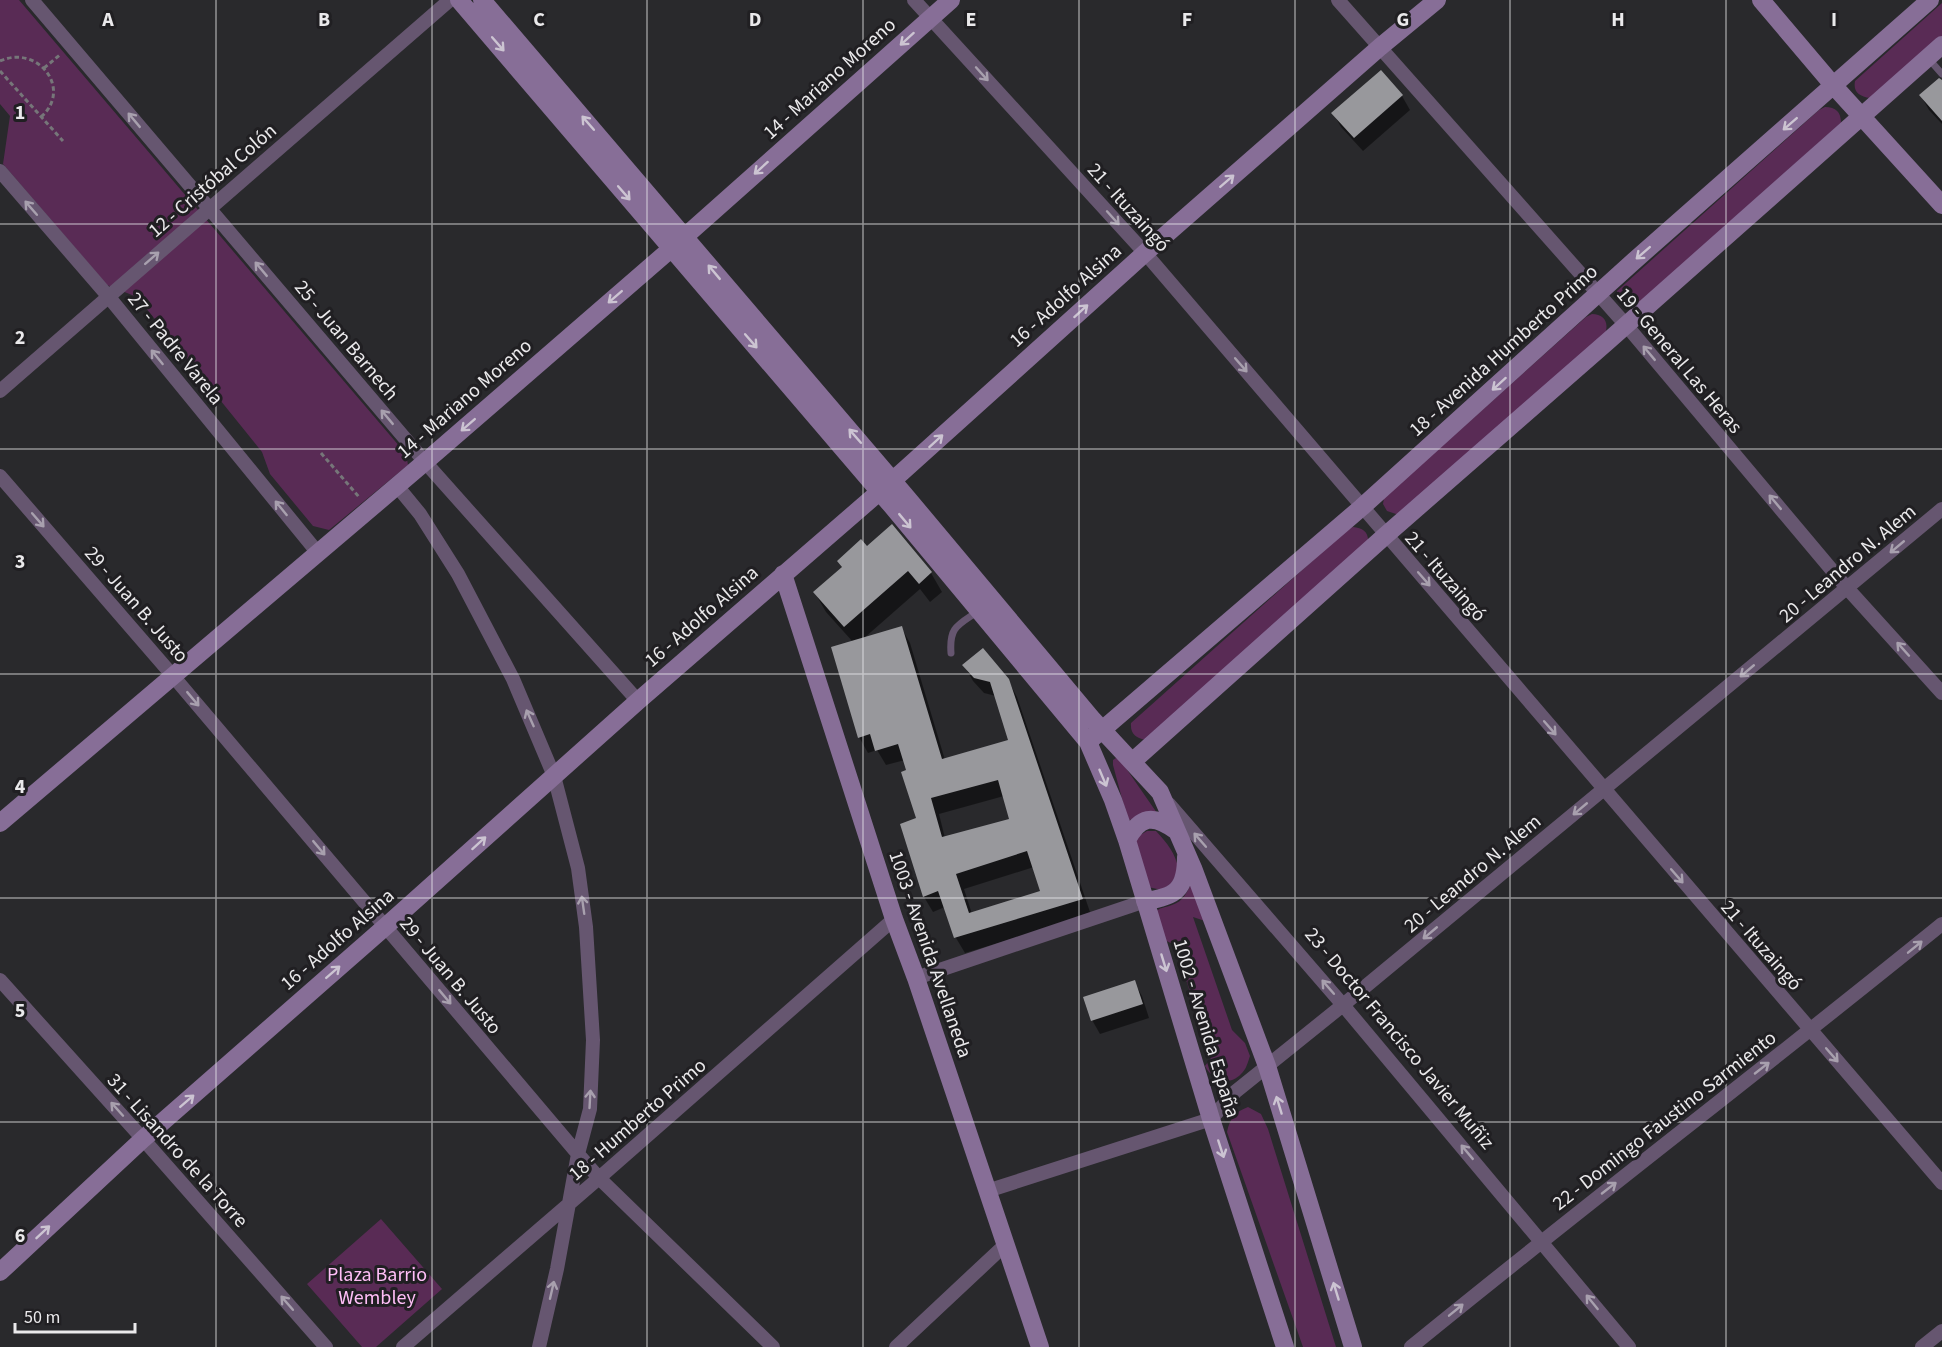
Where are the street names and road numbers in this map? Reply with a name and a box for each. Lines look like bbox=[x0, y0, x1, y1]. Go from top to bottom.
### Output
street label: 14 - Mariano Moreno bbox=[757, 11, 902, 146]
street label: 12 - Cristóbal Colón bbox=[142, 117, 283, 244]
street label: 21 - Ituzaingó bbox=[1081, 157, 1176, 259]
street label: 16 - Adolfo Alsina bbox=[1003, 238, 1128, 354]
street label: 18 - Avenida Humberto Primo bbox=[1403, 258, 1604, 443]
street label: 25 - Juan Barnech bbox=[288, 274, 405, 407]
street label: 19 - General Las Heras bbox=[1610, 282, 1749, 440]
street label: 27 - Padre Varela bbox=[121, 286, 230, 411]
street label: 14 - Mariano Moreno bbox=[391, 332, 538, 465]
street label: 20 - Leandro N. Alem bbox=[1773, 498, 1922, 630]
street label: 21 - Ituzaingó bbox=[1398, 525, 1492, 628]
street label: 29 - Juan B. Justo bbox=[78, 540, 195, 669]
street label: 16 - Adolfo Alsina bbox=[639, 559, 765, 674]
street label: 20 - Leandro N. Alem bbox=[1398, 808, 1547, 940]
street label: 1003 - Avenida Avellaneda bbox=[881, 847, 979, 1062]
street label: 16 - Adolfo Alsina bbox=[275, 882, 401, 997]
street label: 21 - Ituzaingó bbox=[1714, 894, 1808, 997]
street label: 29 - Juan B. Justo bbox=[393, 911, 508, 1041]
street label: 23 - Doctor Francisco Javier Muñiz bbox=[1298, 922, 1501, 1156]
street label: 1002 - Avenida España bbox=[1165, 935, 1247, 1121]
street label: 22 - Domingo Faustino Sarmiento bbox=[1547, 1024, 1783, 1217]
street label: 18 - Humberto Primo bbox=[563, 1052, 713, 1188]
street label: 31 - Lisandro de la Torre bbox=[100, 1067, 254, 1234]

